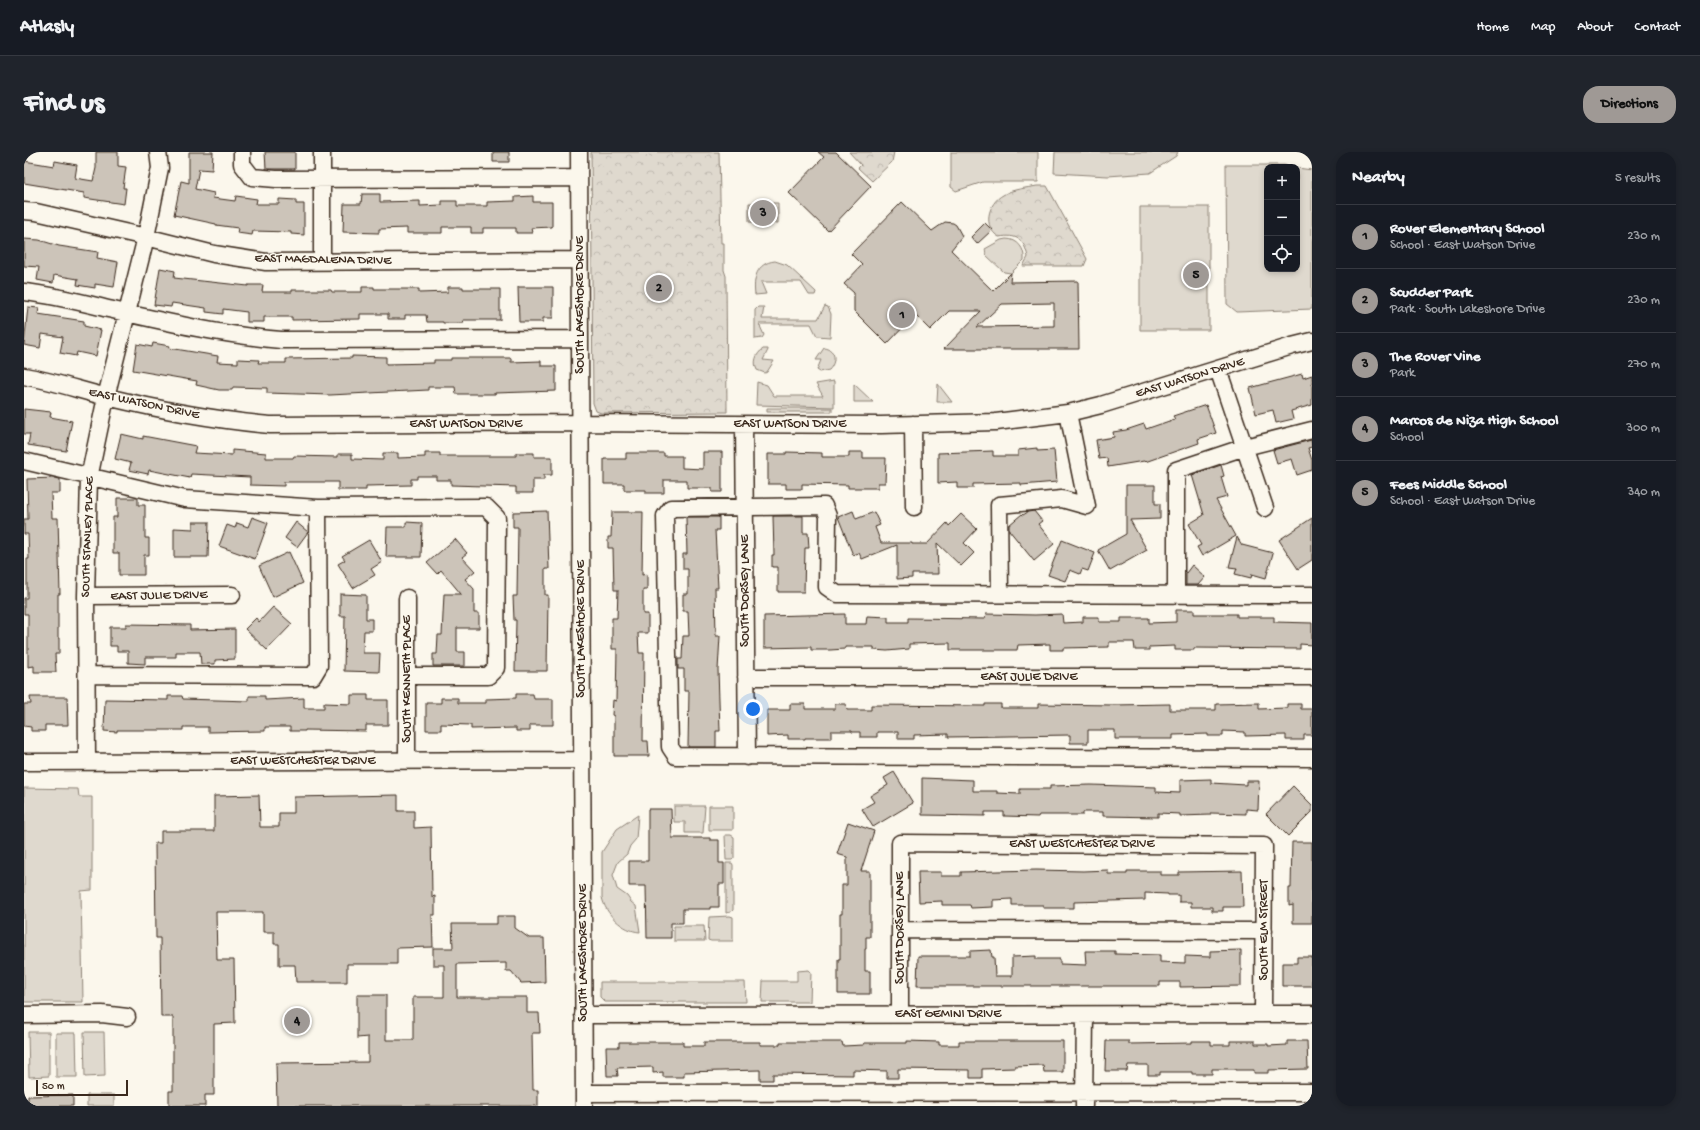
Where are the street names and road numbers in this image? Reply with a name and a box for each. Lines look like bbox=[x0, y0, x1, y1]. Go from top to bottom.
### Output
street label: SOUTH LAKESHORE DRIVE bbox=[573, 235, 588, 374]
street label: EAST MAGDALENA DRIVE bbox=[255, 251, 392, 269]
street label: EAST WATSON DRIVE bbox=[1134, 354, 1247, 402]
street label: EAST WATSON DRIVE bbox=[87, 385, 202, 423]
street label: EAST WATSON DRIVE bbox=[410, 417, 523, 432]
street label: EAST WATSON DRIVE bbox=[734, 417, 847, 432]
street label: SOUTH STANLEY PLACE bbox=[78, 475, 98, 598]
street label: SOUTH DORSEY LANE bbox=[738, 534, 753, 647]
street label: SOUTH LAKESHORE DRIVE bbox=[574, 559, 589, 698]
street label: EAST JULIE DRIVE bbox=[110, 588, 209, 604]
street label: SOUTH KENNETH PLACE bbox=[400, 614, 415, 743]
street label: EAST JULIE DRIVE bbox=[980, 670, 1078, 685]
street label: EAST WESTCHESTER DRIVE bbox=[230, 754, 377, 769]
street label: EAST WESTCHESTER DRIVE bbox=[1009, 837, 1156, 852]
street label: SOUTH DORSEY LANE bbox=[893, 871, 908, 984]
street label: SOUTH ELM STREET bbox=[1257, 879, 1272, 980]
street label: SOUTH LAKESHORE DRIVE bbox=[576, 883, 591, 1022]
street label: EAST GEMINI DRIVE bbox=[895, 1007, 1002, 1022]

